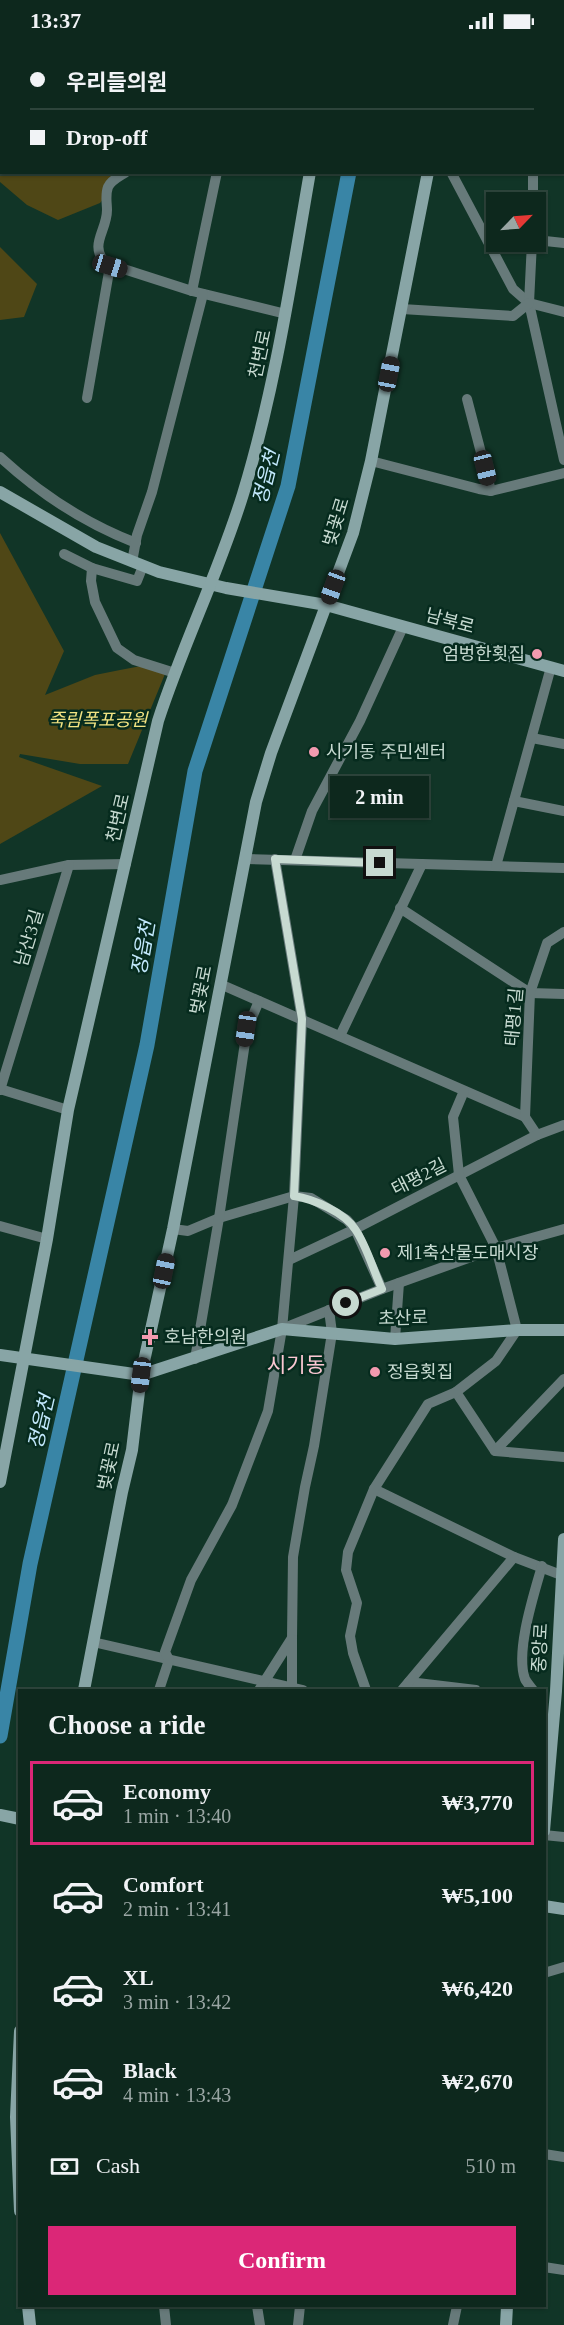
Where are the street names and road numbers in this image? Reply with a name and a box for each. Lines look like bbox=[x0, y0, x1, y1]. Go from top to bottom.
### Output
street label: 천변로 bbox=[245, 328, 275, 380]
street label: 벚꽃로 bbox=[319, 495, 353, 549]
street label: 남북로 bbox=[423, 605, 477, 637]
street label: 천변로 bbox=[103, 792, 133, 844]
street label: 남산3길 bbox=[11, 907, 47, 969]
street label: 벚꽃로 bbox=[186, 964, 216, 1016]
street label: 태평1길 bbox=[501, 987, 527, 1047]
street label: 태평2길 bbox=[388, 1155, 450, 1199]
street label: 초산로 bbox=[378, 1308, 428, 1328]
street label: 벚꽃로 bbox=[94, 1440, 124, 1492]
street label: 중앙로 bbox=[529, 1623, 551, 1673]

